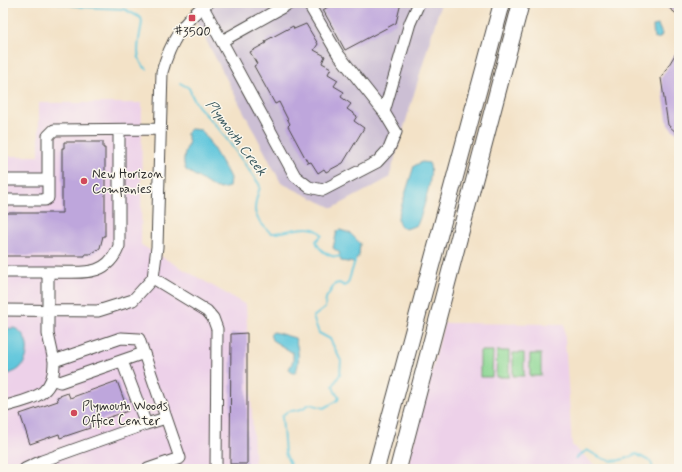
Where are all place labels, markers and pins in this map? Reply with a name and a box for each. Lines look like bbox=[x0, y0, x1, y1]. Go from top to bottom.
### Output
marker: #3500 bbox=[187, 13, 197, 23]
place label: #3500 bbox=[173, 24, 211, 41]
place label: New Horizon Companies bbox=[92, 166, 163, 198]
marker: New Horizon Companies bbox=[79, 176, 89, 186]
place label: Plymouth Woods Office Center bbox=[82, 398, 168, 430]
marker: Plymouth Woods Office Center bbox=[69, 408, 79, 418]

